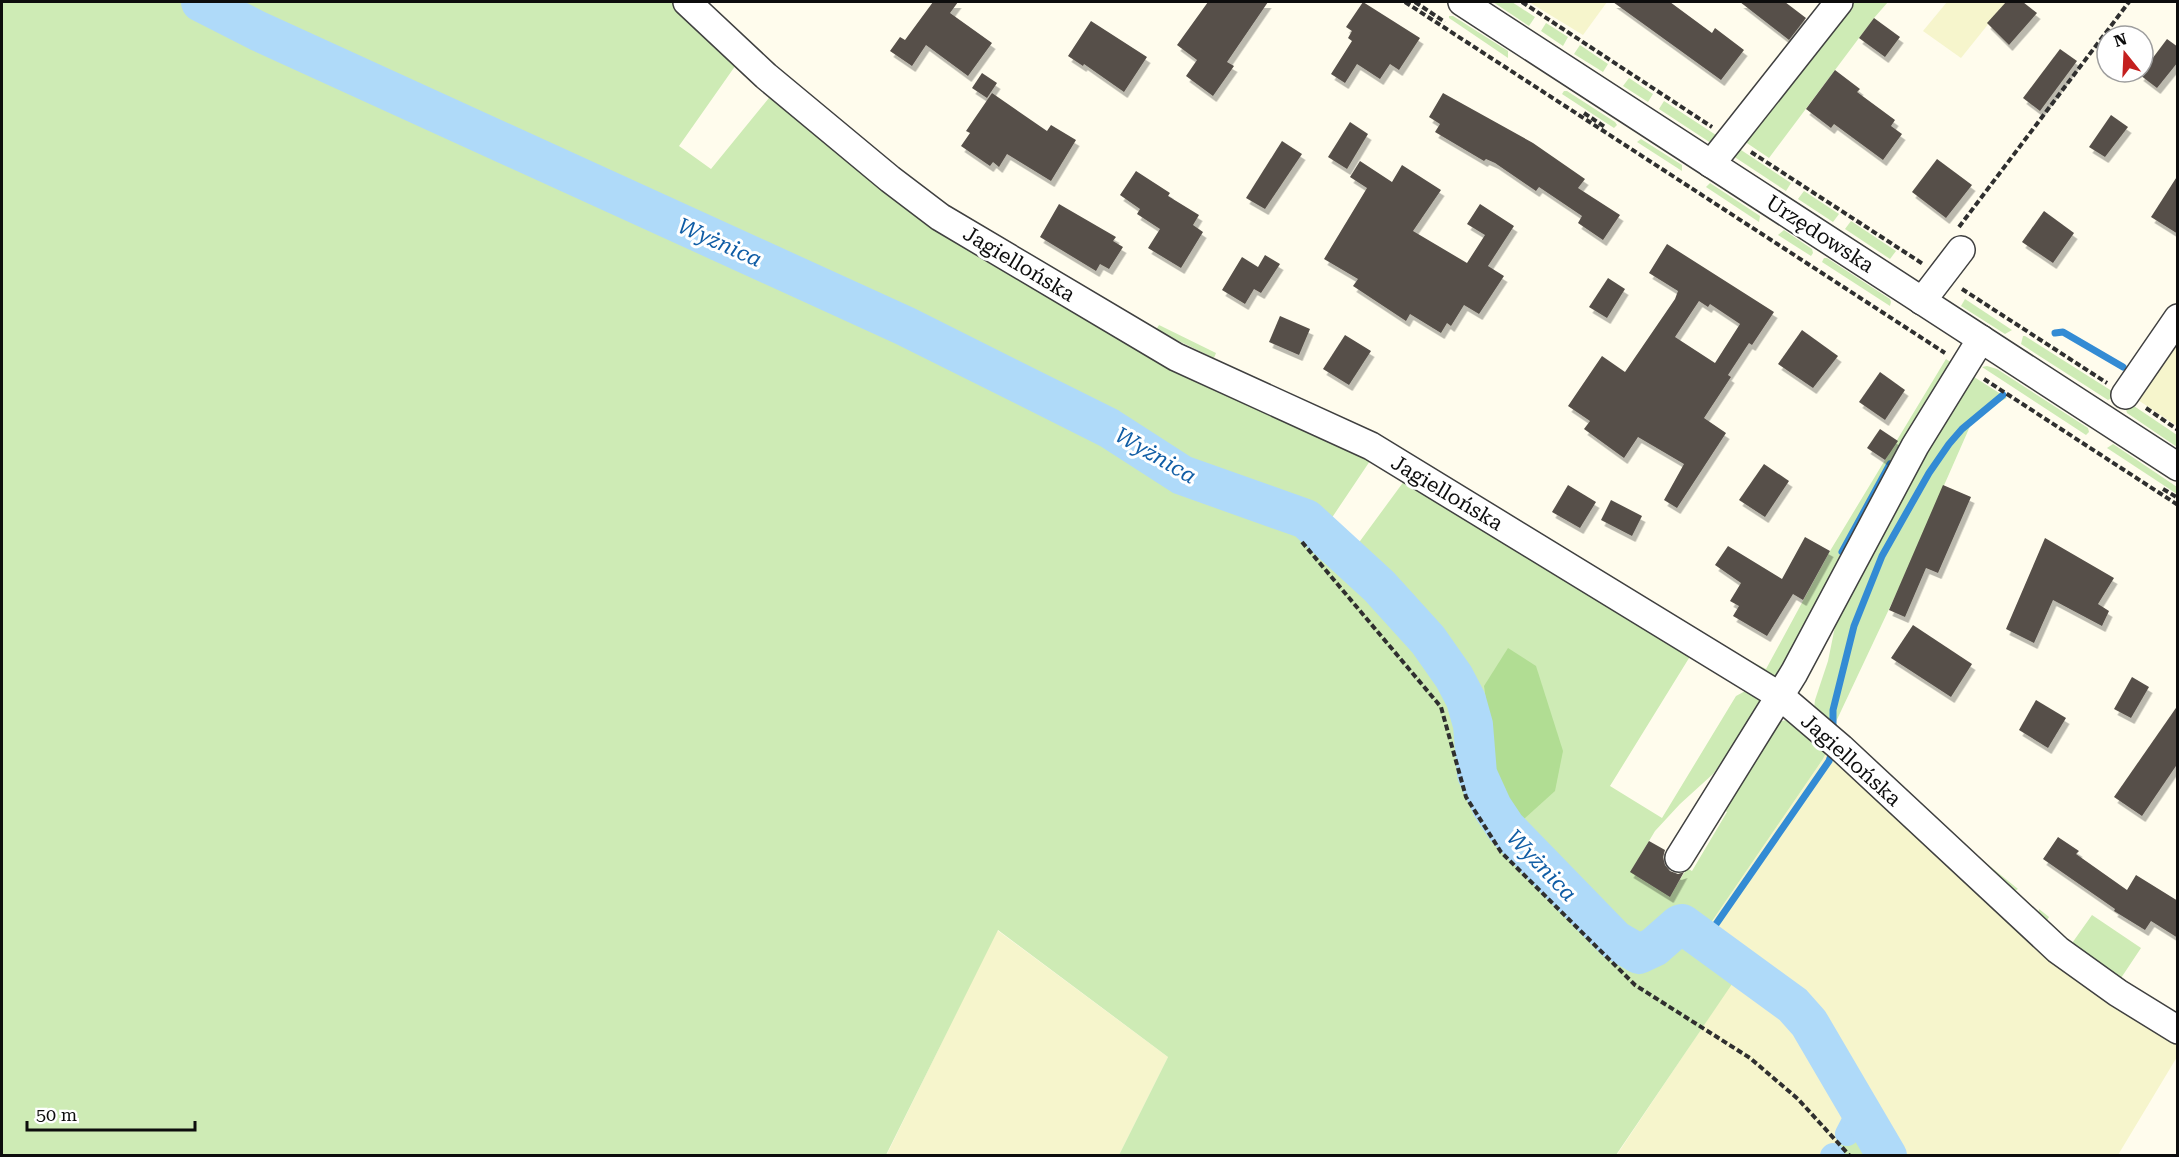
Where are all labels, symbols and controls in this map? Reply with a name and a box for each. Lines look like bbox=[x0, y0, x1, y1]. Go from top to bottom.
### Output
north arrow bbox=[2095, 24, 2155, 84]
text: N bbox=[2112, 29, 2129, 51]
street label: Urzędowska bbox=[1762, 190, 1879, 278]
water label: Wyżnica bbox=[674, 213, 766, 272]
street label: Jagiellońska bbox=[959, 221, 1080, 307]
water label: Wyżnica bbox=[1111, 422, 1201, 489]
street label: Jagiellońska bbox=[1387, 450, 1508, 536]
street label: Jagiellońska bbox=[1796, 709, 1906, 811]
water label: Wyżnica bbox=[1502, 825, 1582, 906]
scale bar bbox=[27, 1094, 195, 1132]
text: 50 m bbox=[36, 1104, 77, 1125]

